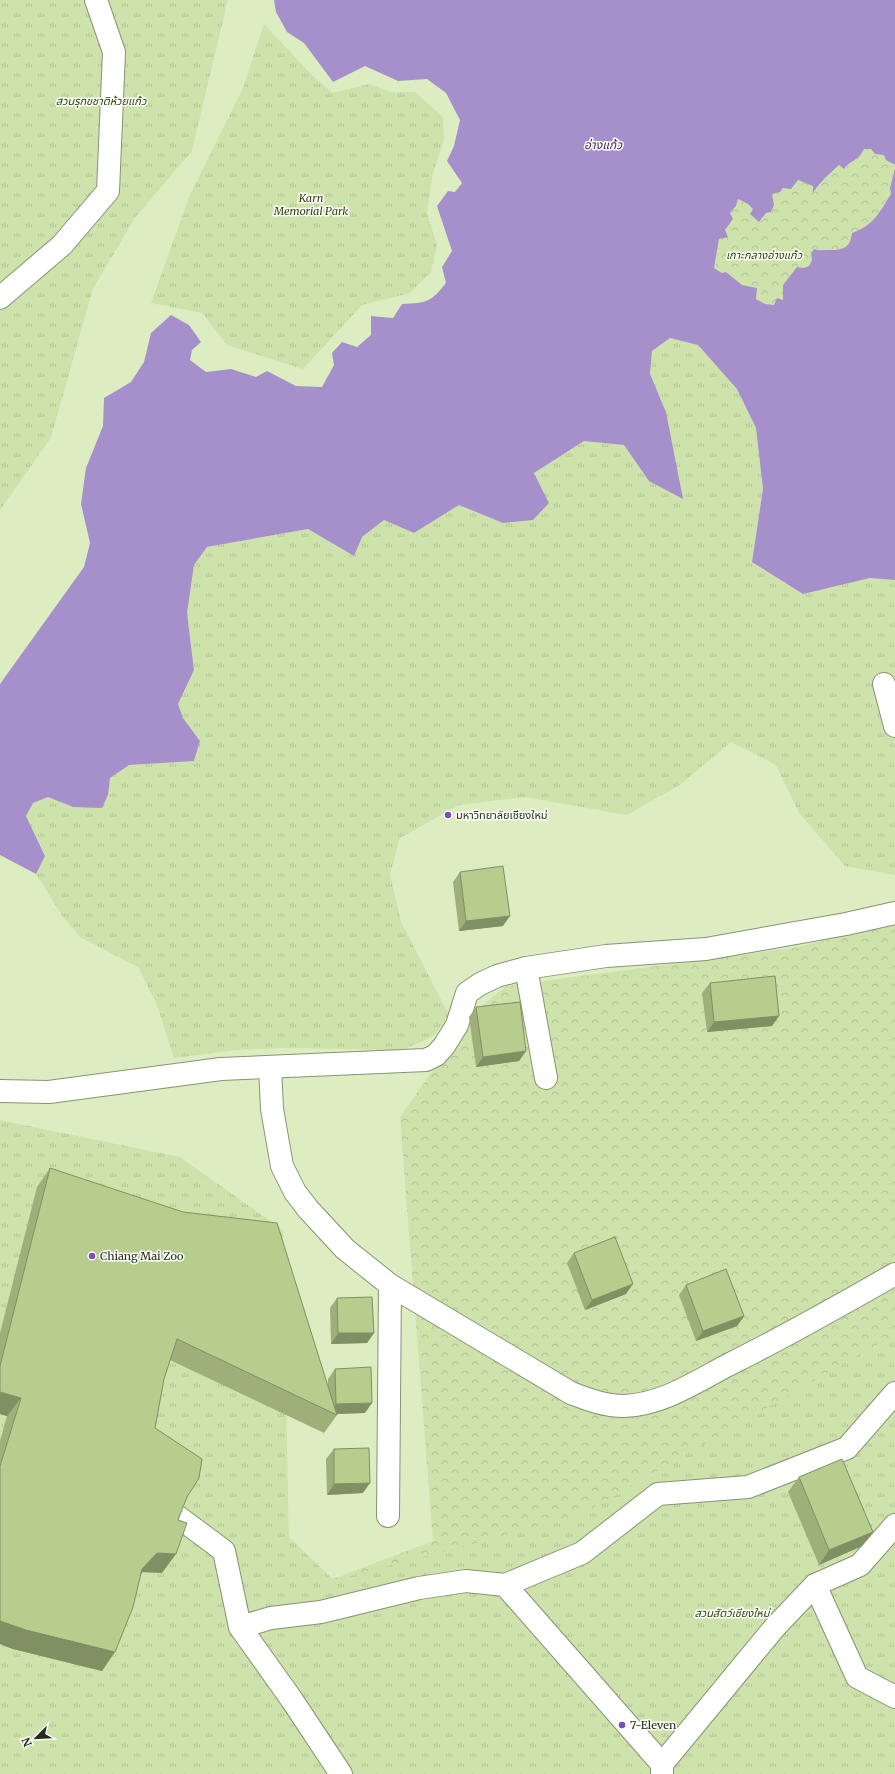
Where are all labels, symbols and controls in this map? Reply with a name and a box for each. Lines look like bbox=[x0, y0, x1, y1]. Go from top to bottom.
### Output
park label: สวนรุกขชาติห้วยแก้ว bbox=[56, 94, 147, 108]
water label: อ่างแก้ว bbox=[584, 137, 623, 152]
park label: Karn Memorial Park bbox=[273, 191, 348, 218]
park label: เกาะกลางอ่างแก้ว bbox=[726, 248, 803, 262]
place label: มหาวิทยาลัยเชียงใหม่ bbox=[456, 808, 548, 822]
marker: มหาวิทยาลัยเชียงใหม่ bbox=[443, 810, 453, 820]
place label: Chiang Mai Zoo bbox=[100, 1249, 184, 1263]
marker: Chiang Mai Zoo bbox=[87, 1251, 97, 1261]
park label: สวนสัตว์เชียงใหม่ bbox=[694, 1606, 772, 1620]
north arrow bbox=[16, 1718, 56, 1758]
place label: 7-Eleven bbox=[630, 1718, 677, 1732]
marker: 7-Eleven bbox=[617, 1720, 627, 1730]
text: N bbox=[19, 1735, 35, 1749]

